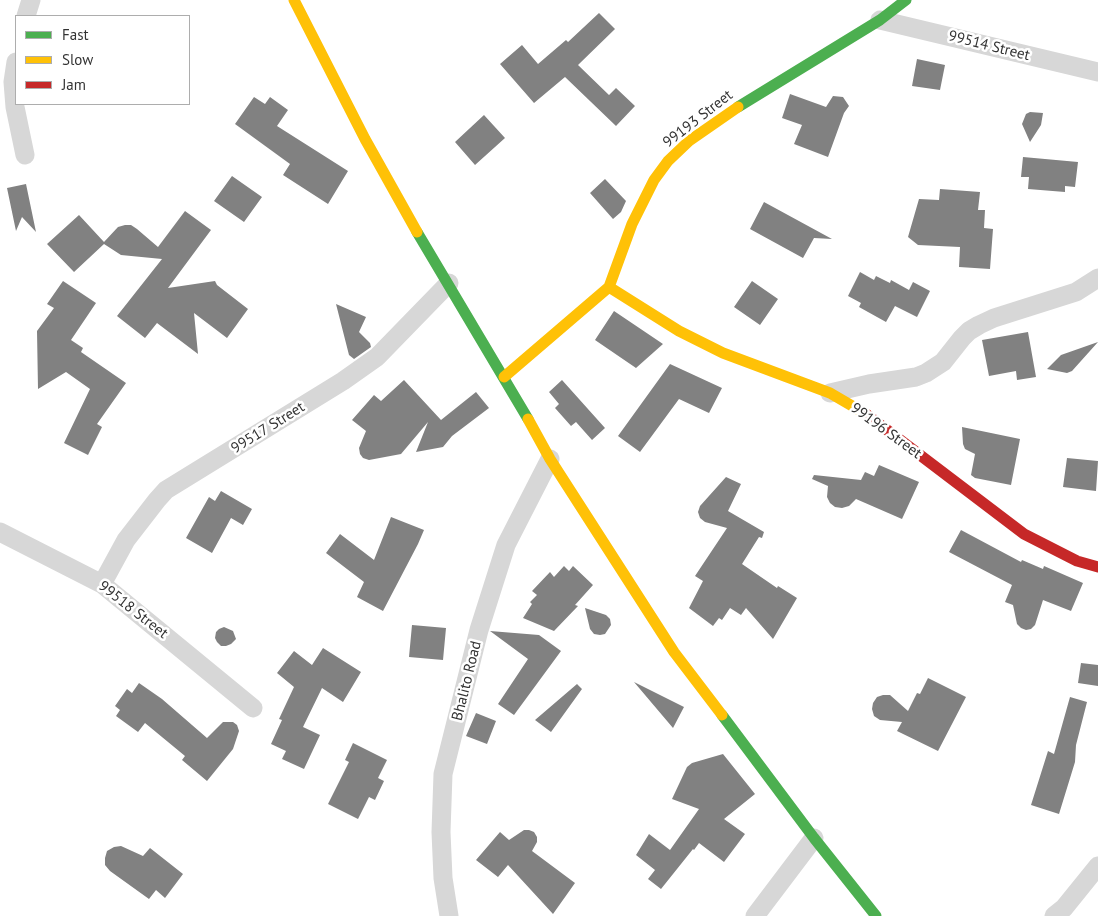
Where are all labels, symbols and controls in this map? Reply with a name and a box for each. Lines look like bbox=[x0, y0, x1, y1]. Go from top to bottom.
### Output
legend bbox=[15, 15, 190, 105]
text: Fast bbox=[62, 25, 89, 44]
street label: 99514 Street bbox=[946, 27, 1032, 65]
text: Slow bbox=[62, 50, 93, 69]
text: Jam bbox=[62, 75, 86, 94]
street label: 99193 Street bbox=[660, 86, 736, 152]
street label: 99517 Street bbox=[228, 398, 308, 458]
street label: 99196 Street bbox=[847, 399, 925, 463]
street label: 99518 Street bbox=[95, 577, 171, 643]
street label: Bhalito Road bbox=[448, 639, 486, 723]

